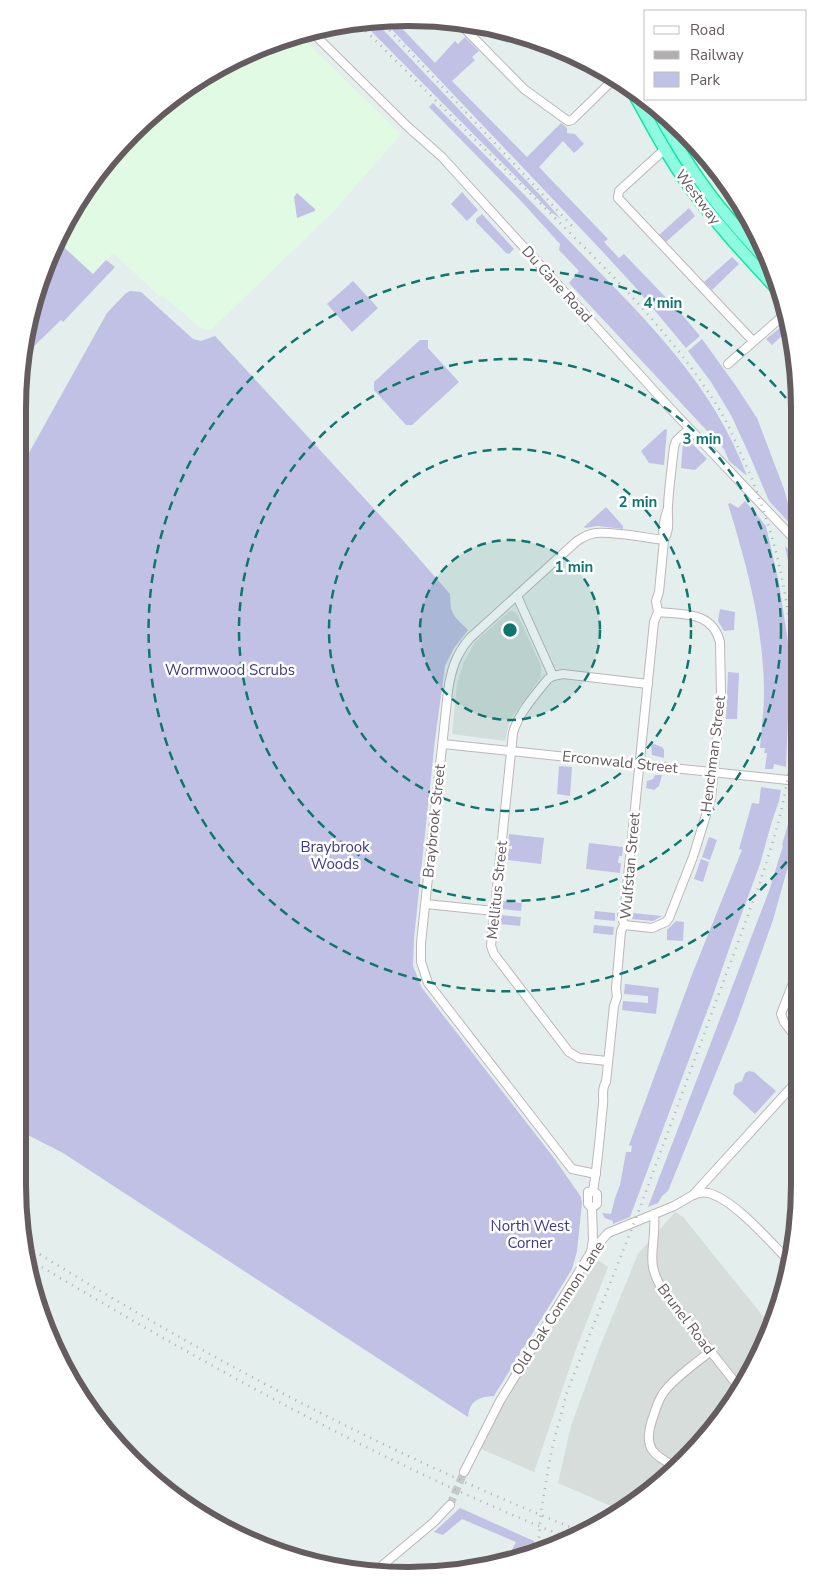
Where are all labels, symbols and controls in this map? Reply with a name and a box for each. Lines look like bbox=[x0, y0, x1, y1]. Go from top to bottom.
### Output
legend bbox=[644, 10, 807, 100]
text: Road bbox=[690, 20, 725, 40]
text: Railway bbox=[690, 45, 744, 65]
text: Park bbox=[690, 70, 720, 90]
street label: Westway bbox=[671, 165, 725, 229]
street label: Du Cane Road bbox=[517, 241, 597, 327]
text: 4 min bbox=[644, 293, 682, 313]
text: 3 min bbox=[683, 429, 721, 449]
text: 2 min bbox=[619, 492, 657, 512]
text: 1 min bbox=[555, 557, 593, 577]
centre of rings bbox=[501, 621, 519, 639]
park label: Wormwood Scrubs bbox=[165, 660, 295, 680]
street label: Henchman Street bbox=[696, 694, 730, 814]
street label: Erconwald Street bbox=[561, 746, 679, 778]
street label: Braybrook Street bbox=[418, 763, 450, 879]
street label: Wulfstan Street bbox=[615, 811, 645, 920]
park label: Braybrook Woods bbox=[300, 837, 370, 874]
street label: Mellitus Street bbox=[482, 839, 512, 940]
park label: North West Corner bbox=[491, 1216, 570, 1253]
street label: Old Oak Common Lane bbox=[507, 1237, 609, 1379]
street label: Brunel Road bbox=[653, 1280, 719, 1358]

